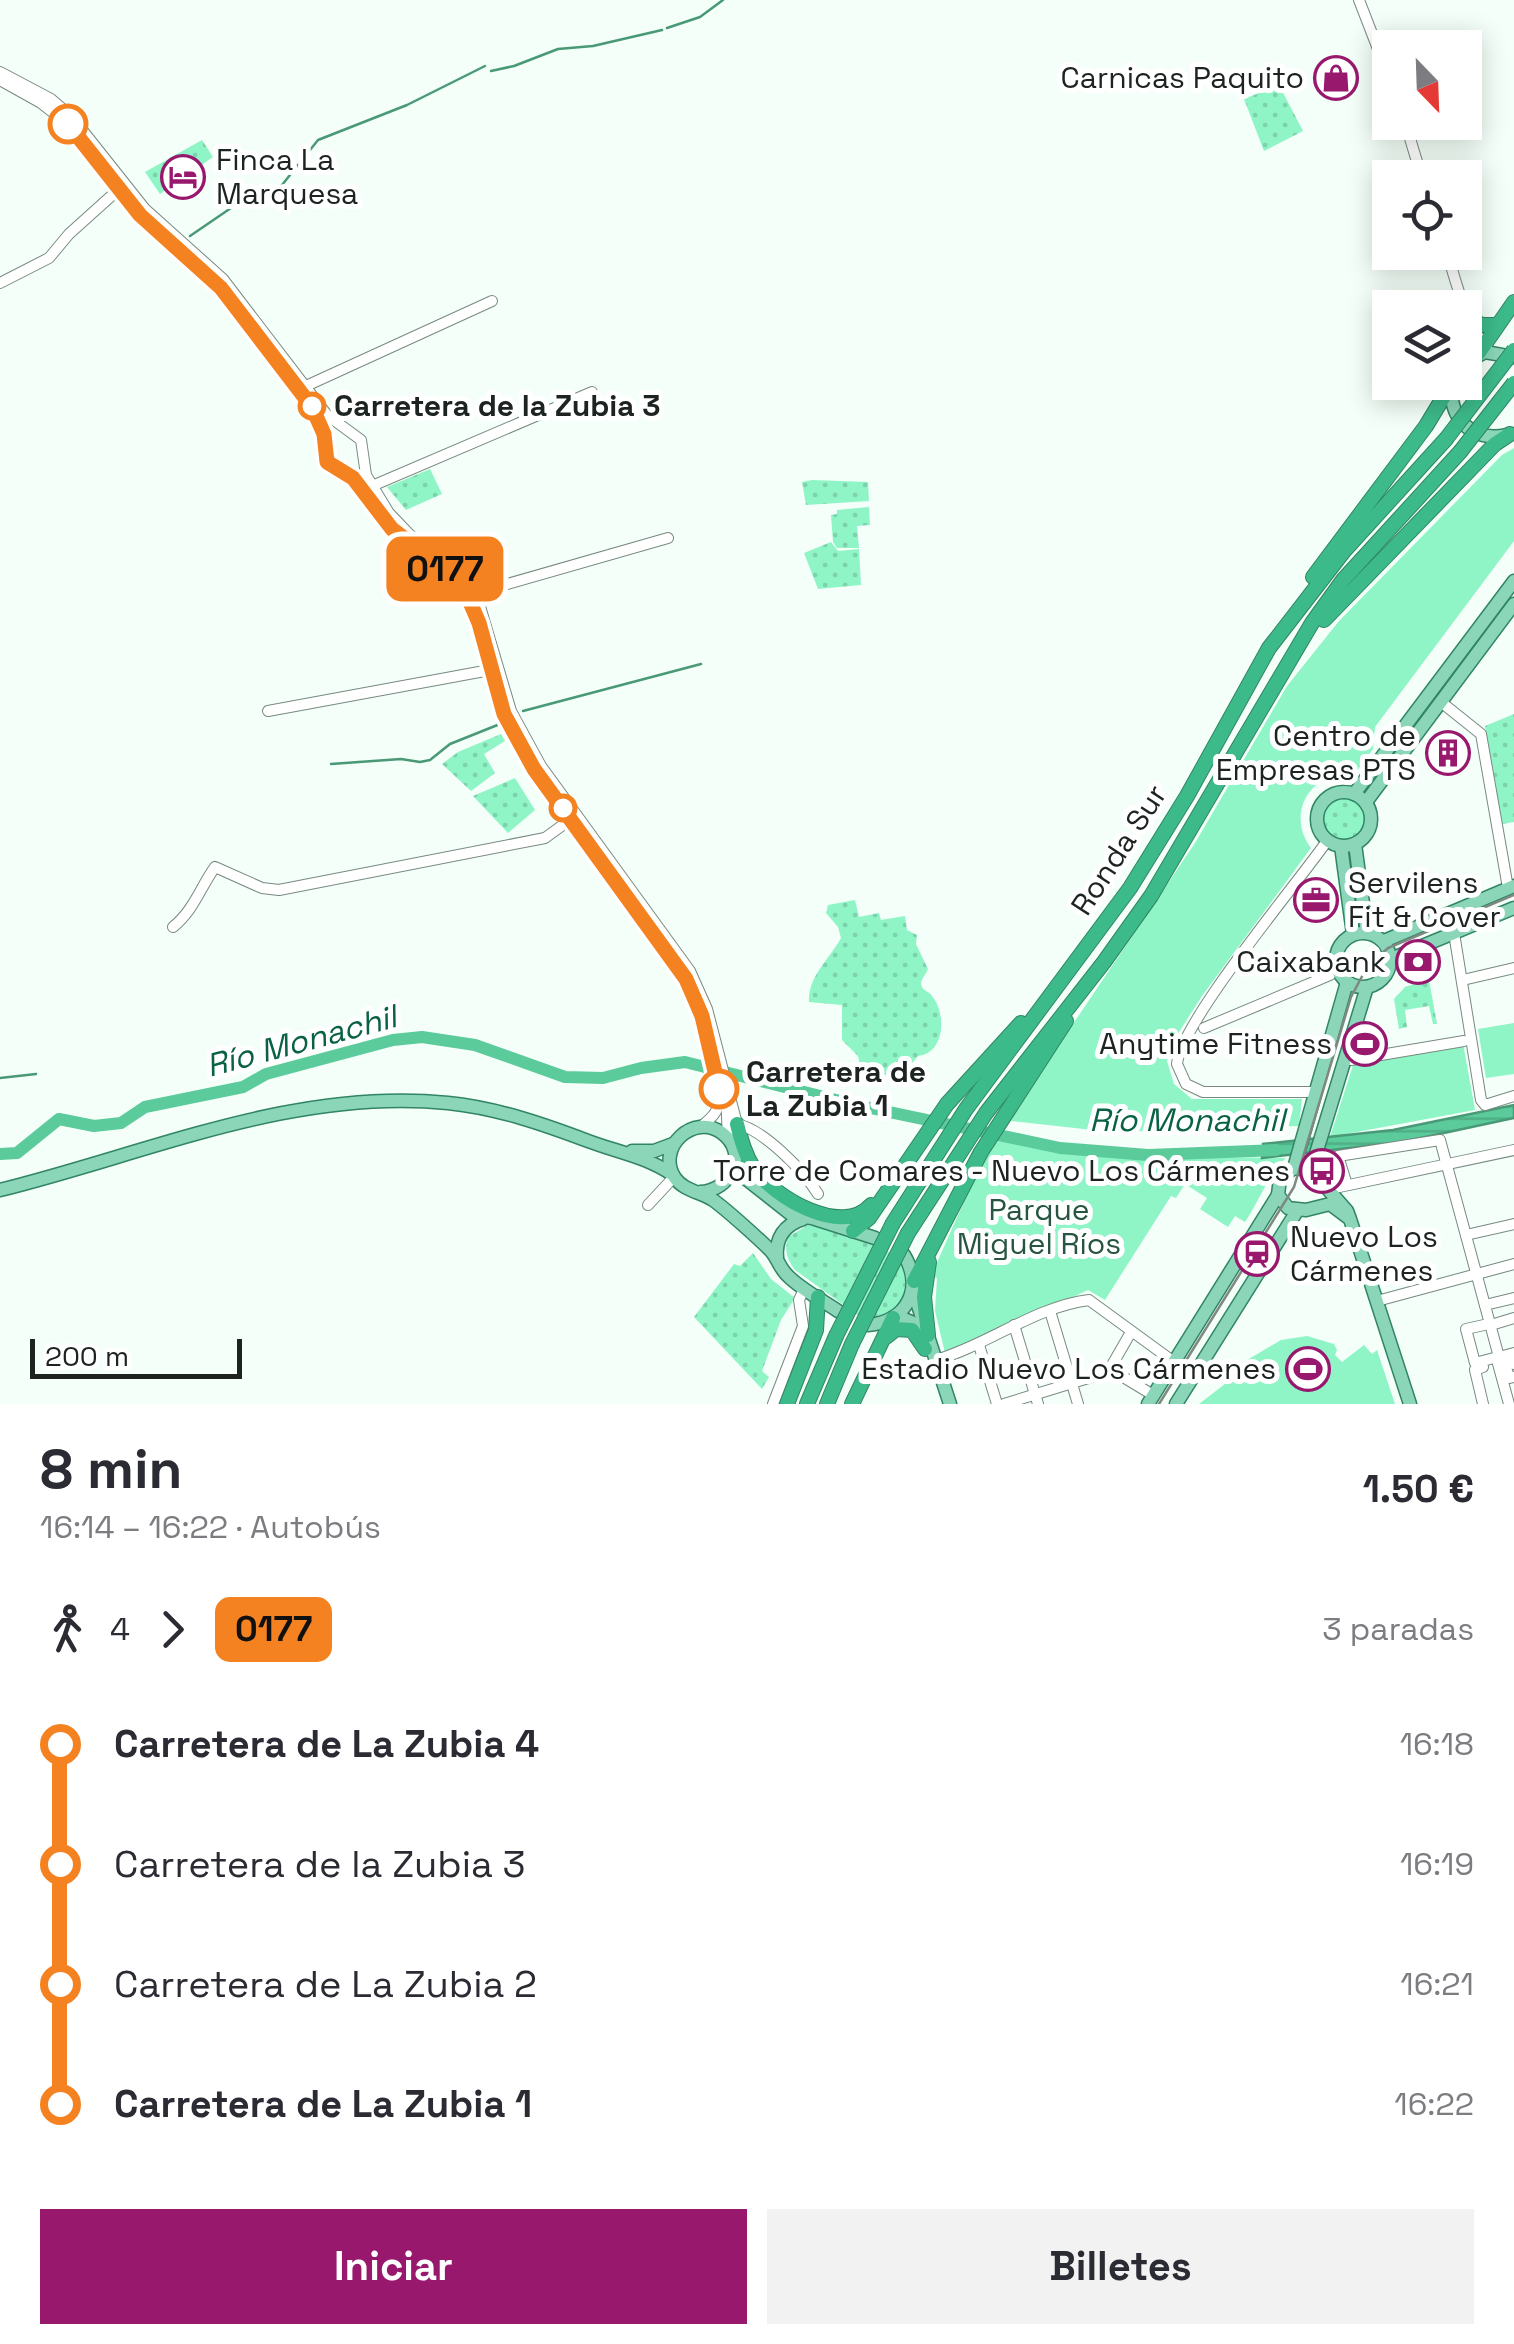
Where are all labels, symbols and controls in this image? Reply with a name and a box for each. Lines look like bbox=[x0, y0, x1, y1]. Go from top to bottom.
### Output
north arrow bbox=[1372, 30, 1482, 140]
map controls bbox=[1372, 30, 1482, 400]
shop icon: Carnicas Paquito bbox=[1313, 55, 1359, 101]
place label: Carnicas Paquito bbox=[1060, 58, 1304, 97]
unlabelled marker bbox=[49, 105, 87, 143]
place label: Finca La Marquesa bbox=[216, 140, 358, 213]
hotel icon: Finca La Marquesa bbox=[160, 154, 206, 200]
button: locate bbox=[1372, 160, 1482, 270]
button: layers bbox=[1372, 290, 1482, 400]
place label: Carretera de la Zubia 3 bbox=[334, 386, 661, 425]
marker: Carretera de la Zubia 3 bbox=[299, 393, 325, 419]
line badge: 0177 bbox=[375, 536, 515, 602]
text: 0177 bbox=[406, 547, 484, 591]
place label: Centro de Empresas PTS bbox=[1216, 716, 1416, 789]
building icon: Centro de Empresas PTS bbox=[1425, 730, 1471, 776]
street label: Ronda Sur bbox=[1062, 777, 1175, 922]
unlabelled marker bbox=[550, 795, 576, 821]
place label: Servilens Fit & Cover bbox=[1348, 863, 1501, 936]
office icon: Servilens Fit & Cover bbox=[1293, 877, 1339, 923]
bank icon: Caixabank bbox=[1395, 939, 1441, 985]
place label: Caixabank bbox=[1236, 942, 1386, 981]
water label: Río Monachil bbox=[201, 996, 404, 1086]
sports icon: Anytime Fitness bbox=[1342, 1021, 1388, 1067]
place label: Anytime Fitness bbox=[1099, 1024, 1332, 1063]
place label: Carretera de La Zubia 1 bbox=[746, 1052, 926, 1125]
marker: Carretera de La Zubia 1 bbox=[700, 1070, 738, 1108]
water label: Río Monachil bbox=[1089, 1100, 1288, 1140]
bus stop icon: Torre de Comares - Nuevo Los Cármenes bbox=[1299, 1148, 1345, 1194]
place label: Torre de Comares - Nuevo Los Cármenes bbox=[713, 1151, 1290, 1190]
park label: Parque Miguel Ríos bbox=[957, 1190, 1121, 1263]
place label: Nuevo Los Cármenes bbox=[1290, 1217, 1438, 1290]
station icon: Nuevo Los Cármenes bbox=[1234, 1231, 1280, 1277]
scale bar bbox=[30, 1334, 242, 1378]
text: 200 m bbox=[45, 1338, 129, 1374]
sports icon: Estadio Nuevo Los Cármenes bbox=[1285, 1346, 1331, 1392]
place label: Estadio Nuevo Los Cármenes bbox=[861, 1349, 1276, 1388]
text: 8 min bbox=[40, 1434, 182, 1504]
text: 1.50 € bbox=[1363, 1465, 1474, 1513]
text: 16:14 – 16:22 · Autobús bbox=[40, 1507, 381, 1547]
icon: walk bbox=[40, 1602, 95, 1657]
icon: forward bbox=[145, 1602, 200, 1657]
text: 0177 bbox=[235, 1607, 312, 1651]
text: 4 bbox=[110, 1609, 130, 1649]
text: 3 paradas bbox=[1322, 1609, 1474, 1649]
text: Carretera de La Zubia 4 bbox=[114, 1720, 539, 1768]
text: 16:18 bbox=[1400, 1724, 1474, 1764]
text: Carretera de la Zubia 3 bbox=[114, 1840, 526, 1888]
text: 16:19 bbox=[1400, 1844, 1474, 1884]
text: Carretera de La Zubia 2 bbox=[114, 1960, 537, 2008]
text: 16:21 bbox=[1400, 1964, 1474, 2004]
text: Carretera de La Zubia 1 bbox=[114, 2080, 532, 2128]
text: 16:22 bbox=[1394, 2084, 1474, 2124]
button: Iniciar bbox=[40, 2209, 747, 2324]
button: Billetes bbox=[767, 2209, 1474, 2324]

